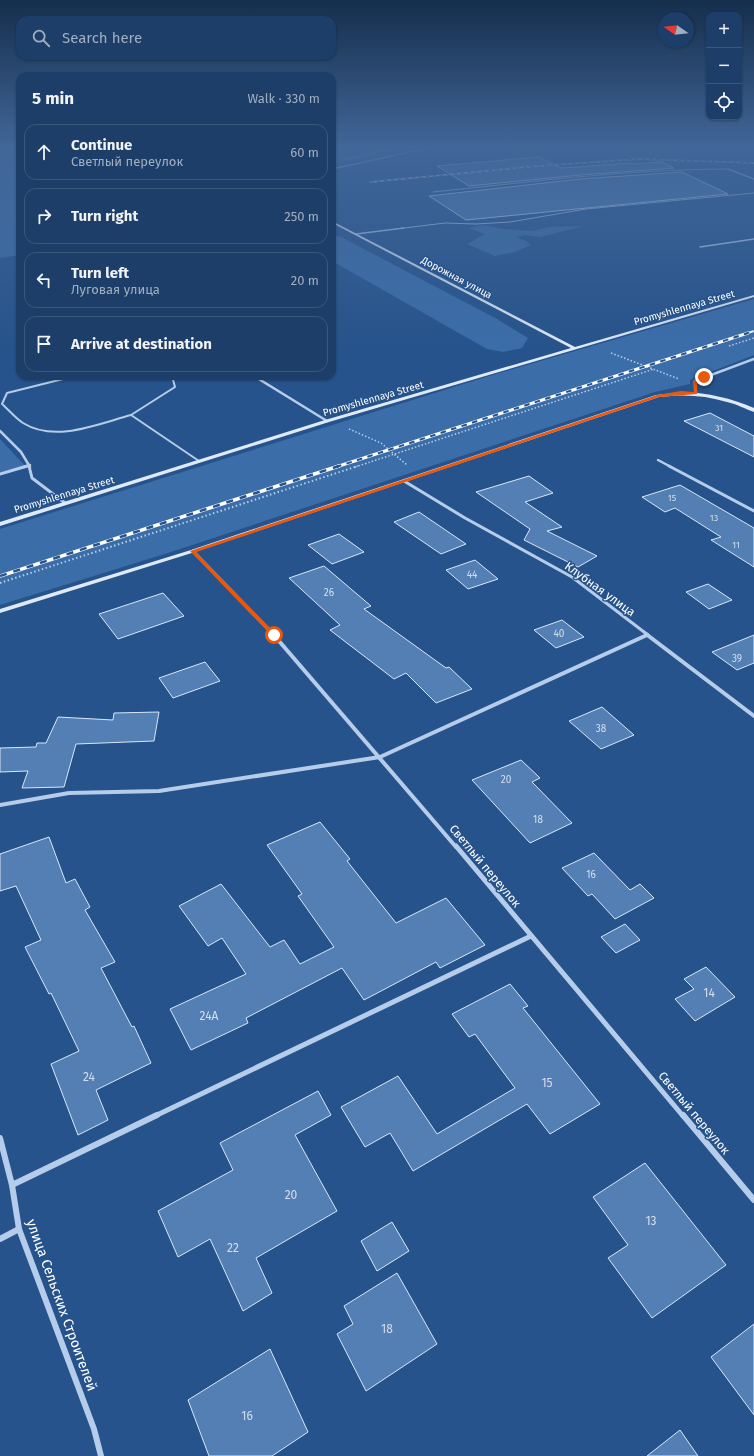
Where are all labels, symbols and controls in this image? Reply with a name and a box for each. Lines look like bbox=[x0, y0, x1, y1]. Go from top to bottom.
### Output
north arrow bbox=[658, 12, 694, 48]
map controls bbox=[706, 12, 742, 120]
button: + bbox=[706, 12, 742, 48]
search box bbox=[16, 16, 336, 60]
icon: search bbox=[30, 27, 52, 49]
text: Search here bbox=[62, 29, 142, 47]
button: − bbox=[706, 48, 742, 84]
button: locate bbox=[706, 84, 742, 120]
text: 5 min bbox=[32, 88, 74, 109]
text: Walk · 330 m bbox=[247, 91, 320, 106]
text: Continue bbox=[71, 136, 132, 154]
icon: ahead bbox=[33, 141, 55, 163]
text: 60 m bbox=[290, 145, 319, 160]
text: Светлый переулок bbox=[71, 154, 183, 169]
icon: right bbox=[33, 205, 55, 227]
text: Turn right bbox=[71, 207, 138, 225]
text: 250 m bbox=[284, 209, 319, 224]
street label: Дорожная улица bbox=[418, 254, 494, 302]
text: Turn left bbox=[71, 264, 129, 282]
icon: left bbox=[33, 269, 55, 291]
text: 20 m bbox=[291, 273, 319, 288]
text: Луговая улица bbox=[71, 282, 160, 297]
street label: Promyshlennaya Street bbox=[633, 288, 736, 328]
icon: arrive bbox=[33, 333, 55, 355]
text: Arrive at destination bbox=[71, 335, 212, 353]
route end bbox=[695, 368, 713, 386]
street label: Promyshlennaya Street bbox=[322, 379, 425, 419]
house number: 31 bbox=[715, 423, 723, 433]
street label: Promyshlennaya Street bbox=[13, 474, 116, 516]
house number: 15 bbox=[668, 493, 677, 503]
house number: 13 bbox=[710, 513, 718, 523]
house number: 11 bbox=[732, 540, 740, 550]
street label: Клубная улица bbox=[562, 559, 638, 619]
house number: 44 bbox=[467, 569, 478, 581]
house number: 26 bbox=[324, 587, 334, 599]
route start bbox=[265, 626, 283, 644]
house number: 40 bbox=[554, 628, 565, 640]
house number: 39 bbox=[732, 653, 742, 665]
house number: 38 bbox=[596, 723, 607, 735]
house number: 20 bbox=[501, 774, 512, 786]
house number: 18 bbox=[533, 814, 543, 826]
street label: Светлый переулок bbox=[446, 822, 524, 911]
house number: 16 bbox=[586, 869, 596, 881]
house number: 14 bbox=[703, 986, 715, 1000]
house number: 24А bbox=[200, 1009, 219, 1023]
street label: Светлый переулок bbox=[655, 1069, 733, 1158]
house number: 24 bbox=[83, 1070, 96, 1084]
house number: 15 bbox=[541, 1076, 553, 1090]
house number: 20 bbox=[285, 1188, 298, 1202]
house number: 13 bbox=[645, 1214, 657, 1228]
street label: улица Сельских Строителей bbox=[22, 1217, 101, 1394]
house number: 22 bbox=[227, 1241, 239, 1255]
house number: 18 bbox=[381, 1322, 393, 1336]
house number: 16 bbox=[241, 1409, 253, 1423]

